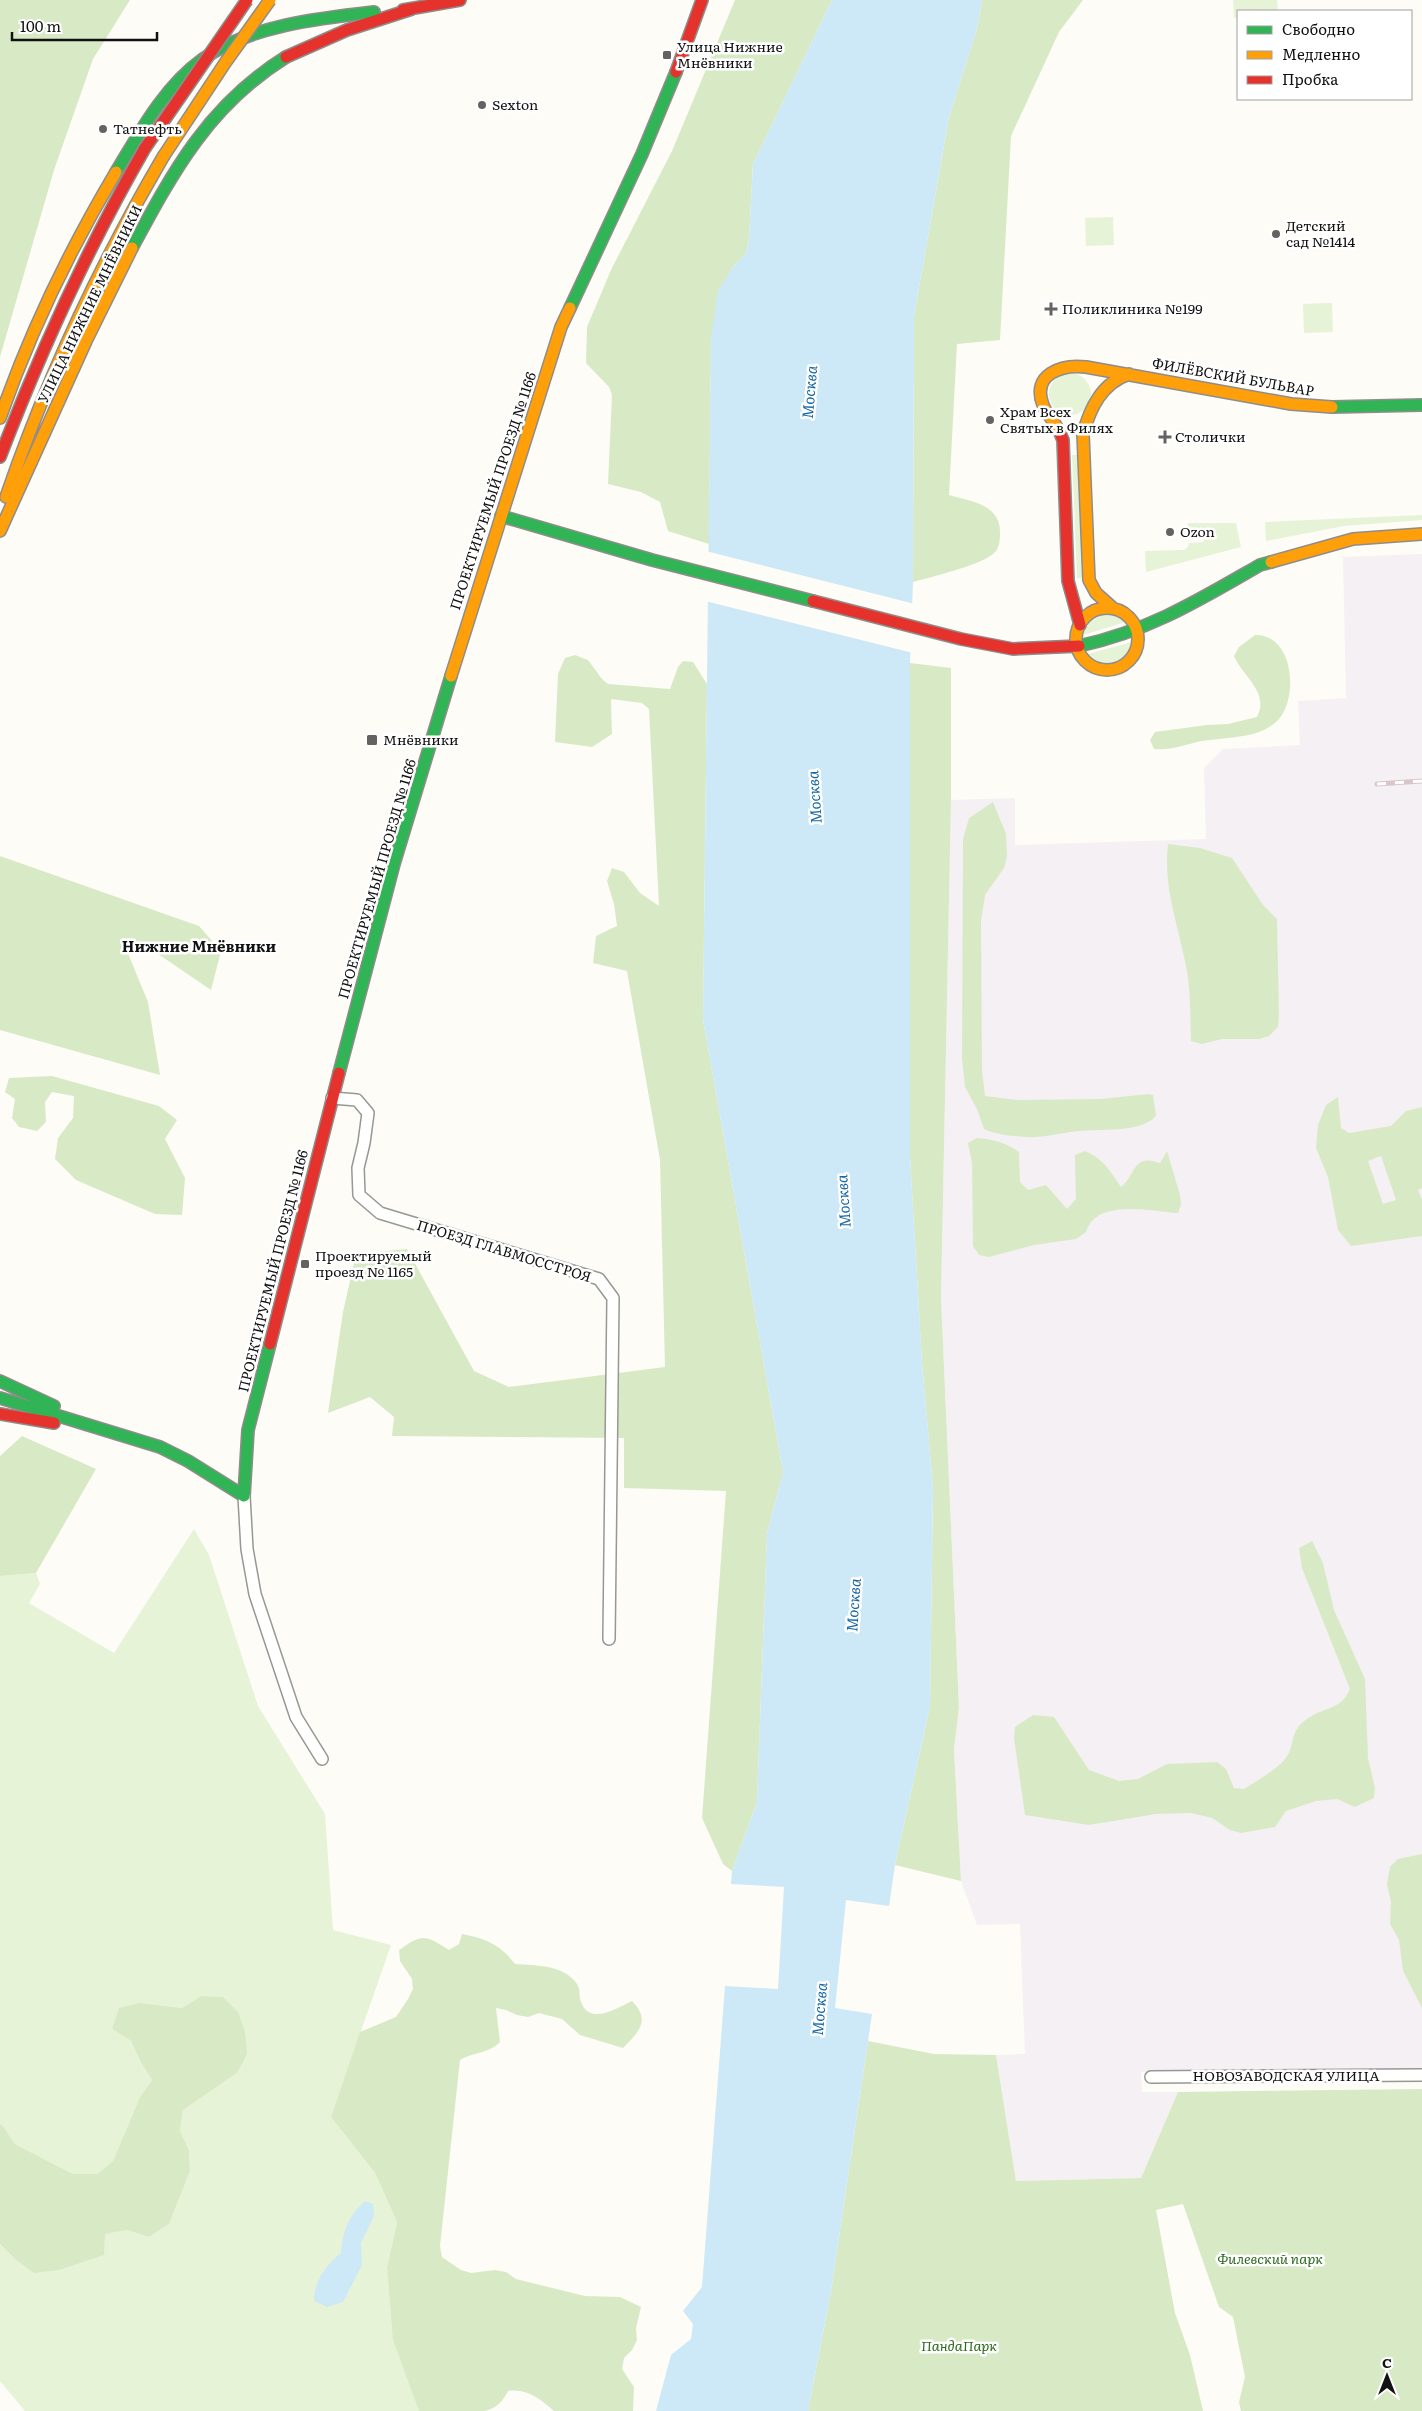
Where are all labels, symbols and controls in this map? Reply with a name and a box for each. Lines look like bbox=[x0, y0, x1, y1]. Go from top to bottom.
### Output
scale bar bbox=[12, 10, 158, 42]
legend bbox=[1237, 10, 1412, 100]
text: 100 m bbox=[20, 14, 61, 37]
text: Свободно bbox=[1282, 17, 1355, 40]
place label: Улица Нижние Мнёвники bbox=[677, 36, 783, 72]
text: Медленно bbox=[1282, 42, 1360, 65]
marker: Улица Нижние Мнёвники bbox=[661, 49, 673, 61]
text: Пробка bbox=[1282, 67, 1339, 90]
place label: Sexton bbox=[492, 94, 538, 114]
marker: Sexton bbox=[476, 99, 488, 111]
place label: Татнефть bbox=[113, 118, 182, 138]
marker: Татнефть bbox=[97, 123, 109, 135]
street label: УЛИЦА НИЖНИЕ МНЁВНИКИ bbox=[32, 201, 146, 406]
place label: Детский сад №1414 bbox=[1286, 215, 1355, 251]
marker: Детский сад №1414 bbox=[1270, 228, 1282, 240]
place label: Поликлиника №199 bbox=[1062, 298, 1203, 318]
marker: Поликлиника №199 bbox=[1044, 302, 1058, 316]
street label: ФИЛЁВСКИЙ БУЛЬВАР bbox=[1151, 352, 1316, 400]
water label: Москва bbox=[795, 364, 822, 419]
street label: ПРОЕКТИРУЕМЫЙ ПРОЕЗД № 1166 bbox=[444, 369, 540, 612]
place label: Храм Всех Святых в Филях bbox=[1000, 401, 1113, 437]
marker: Храм Всех Святых в Филях bbox=[984, 414, 996, 426]
place label: Столички bbox=[1175, 426, 1246, 446]
marker: Столички bbox=[1159, 431, 1171, 443]
place label: Ozon bbox=[1180, 521, 1215, 541]
marker: Ozon bbox=[1164, 526, 1176, 538]
place label: Мнёвники bbox=[383, 729, 459, 749]
marker: Мнёвники bbox=[365, 733, 379, 747]
street label: ПРОЕКТИРУЕМЫЙ ПРОЕЗД № 1166 bbox=[332, 756, 420, 1001]
water label: Москва bbox=[800, 769, 827, 824]
district label: Нижние Мнёвники bbox=[122, 934, 277, 957]
street label: ПРОЕКТИРУЕМЫЙ ПРОЕЗД № 1166 bbox=[232, 1147, 312, 1394]
water label: Москва bbox=[829, 1173, 856, 1228]
street label: ПРОЕЗД ГЛАВМОССТРОЯ bbox=[415, 1214, 594, 1286]
place label: Проектируемый проезд № 1165 bbox=[315, 1245, 432, 1281]
marker: Проектируемый проезд № 1165 bbox=[299, 1258, 311, 1270]
water label: Москва bbox=[839, 1577, 866, 1632]
water label: Москва bbox=[805, 1981, 832, 2036]
street label: НОВОЗАВОДСКАЯ УЛИЦА bbox=[1193, 2065, 1380, 2085]
park label: Филевский парк bbox=[1217, 2248, 1323, 2268]
park label: ПандаПарк bbox=[921, 2335, 997, 2355]
north arrow bbox=[1362, 2351, 1412, 2401]
text: С bbox=[1382, 2352, 1392, 2372]

